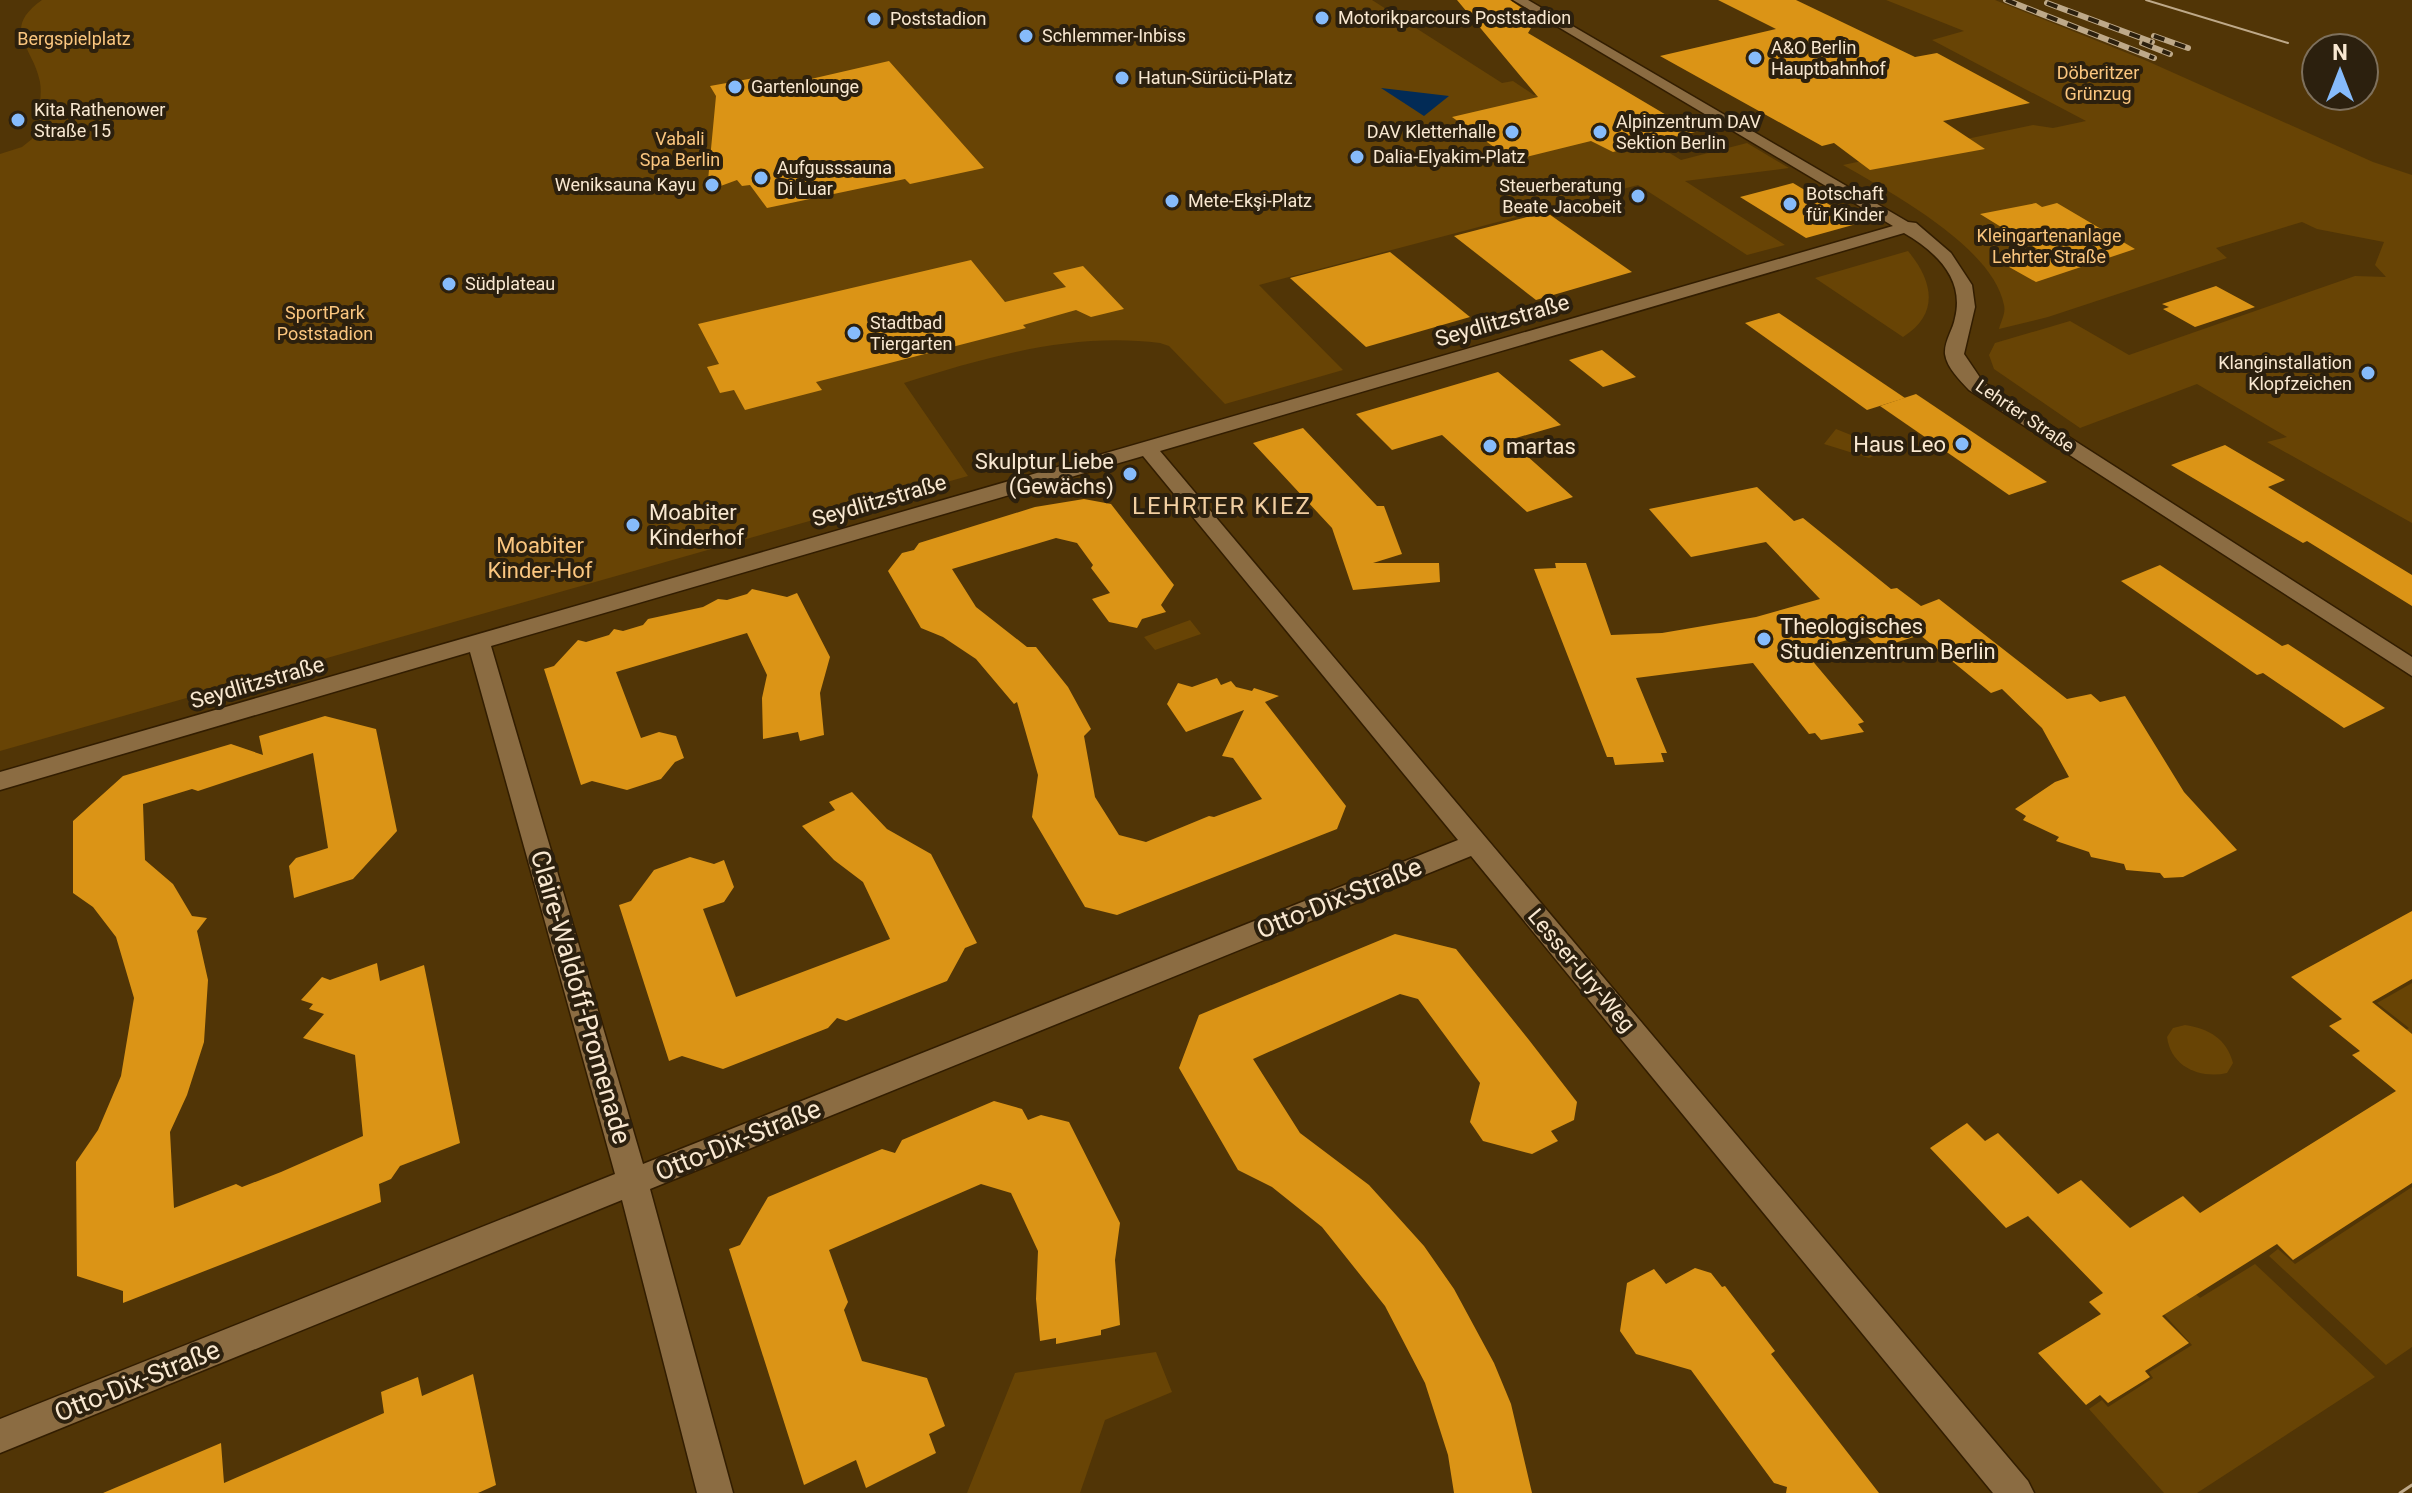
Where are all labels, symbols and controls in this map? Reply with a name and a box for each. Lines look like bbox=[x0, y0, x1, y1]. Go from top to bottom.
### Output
place label: Motorikparcours Poststadion bbox=[1338, 7, 1571, 28]
place label: Poststadion bbox=[890, 8, 986, 29]
marker: Motorikparcours Poststadion bbox=[1313, 9, 1331, 27]
marker: Poststadion bbox=[865, 10, 883, 28]
place label: Schlemmer-Inbiss bbox=[1042, 25, 1186, 46]
marker: Schlemmer-Inbiss bbox=[1017, 27, 1035, 45]
park label: Bergspielplatz bbox=[17, 28, 131, 49]
north arrow bbox=[2300, 32, 2380, 112]
place label: A&O Berlin Hauptbahnhof bbox=[1771, 37, 1886, 79]
text: N bbox=[2332, 40, 2348, 65]
marker: A&O Berlin Hauptbahnhof bbox=[1746, 49, 1764, 67]
park label: Döberitzer Grünzug bbox=[2057, 62, 2139, 104]
place label: Hatun-Sürücü-Platz bbox=[1138, 67, 1293, 88]
marker: Hatun-Sürücü-Platz bbox=[1113, 69, 1131, 87]
place label: Gartenlounge bbox=[751, 76, 859, 97]
marker: Gartenlounge bbox=[726, 78, 744, 96]
place label: Kita Rathenower Straße 15 bbox=[34, 99, 165, 141]
marker: Kita Rathenower Straße 15 bbox=[9, 111, 27, 129]
place label: Alpinzentrum DAV Sektion Berlin bbox=[1616, 111, 1762, 153]
place label: DAV Kletterhalle bbox=[1367, 121, 1496, 142]
marker: DAV Kletterhalle bbox=[1503, 123, 1521, 141]
marker: Alpinzentrum DAV Sektion Berlin bbox=[1591, 123, 1609, 141]
park label: Vabali Spa Berlin bbox=[640, 128, 720, 170]
place label: Dalia-Elyakim-Platz bbox=[1373, 146, 1526, 167]
marker: Dalia-Elyakim-Platz bbox=[1348, 148, 1366, 166]
place label: Aufgusssauna Di Luar bbox=[777, 157, 892, 199]
marker: Aufgusssauna Di Luar bbox=[752, 169, 770, 187]
place label: Weniksauna Kayu bbox=[555, 174, 696, 195]
place label: Steuerberatung Beate Jacobeit bbox=[1499, 175, 1622, 217]
marker: Weniksauna Kayu bbox=[703, 176, 721, 194]
place label: Botschaft für Kinder bbox=[1806, 183, 1884, 225]
marker: Steuerberatung Beate Jacobeit bbox=[1629, 187, 1647, 205]
place label: Mete-Ekşi-Platz bbox=[1188, 190, 1312, 211]
marker: Mete-Ekşi-Platz bbox=[1163, 192, 1181, 210]
marker: Botschaft für Kinder bbox=[1781, 195, 1799, 213]
park label: Kleingartenanlage Lehrter Straße bbox=[1977, 225, 2121, 267]
place label: Südplateau bbox=[465, 273, 555, 294]
marker: Südplateau bbox=[440, 275, 458, 293]
street label: Seydlitzstraße bbox=[1432, 289, 1572, 352]
park label: SportPark Poststadion bbox=[277, 302, 373, 344]
place label: Stadtbad Tiergarten bbox=[870, 312, 952, 354]
marker: Stadtbad Tiergarten bbox=[845, 324, 863, 342]
place label: Klanginstallation Klopfzeichen bbox=[2218, 352, 2352, 394]
marker: Klanginstallation Klopfzeichen bbox=[2359, 364, 2377, 382]
street label: Lehrter Straße bbox=[1972, 375, 2078, 456]
place label: Haus Leo bbox=[1853, 432, 1946, 457]
place label: martas bbox=[1506, 434, 1576, 459]
marker: Haus Leo bbox=[1953, 435, 1971, 453]
marker: martas bbox=[1481, 437, 1499, 455]
place label: Skulptur Liebe (Gewächs) bbox=[975, 449, 1114, 500]
marker: Skulptur Liebe (Gewächs) bbox=[1121, 465, 1139, 483]
street label: Seydlitzstraße bbox=[809, 469, 949, 532]
district label: LEHRTER KIEZ bbox=[1132, 492, 1312, 520]
place label: Moabiter Kinderhof bbox=[649, 500, 744, 550]
marker: Moabiter Kinderhof bbox=[624, 516, 642, 534]
park label: Moabiter Kinder-Hof bbox=[488, 533, 593, 583]
place label: Theologisches Studienzentrum Berlin bbox=[1780, 614, 1996, 664]
marker: Theologisches Studienzentrum Berlin bbox=[1755, 630, 1773, 648]
street label: Seydlitzstraße bbox=[187, 651, 327, 714]
street label: Claire-Waldoff-Promenade bbox=[525, 847, 637, 1147]
street label: Otto-Dix-Straße bbox=[1252, 851, 1426, 945]
street label: Lesser-Ury-Weg bbox=[1523, 904, 1640, 1037]
street label: Otto-Dix-Straße bbox=[651, 1093, 825, 1187]
street label: Otto-Dix-Straße bbox=[50, 1334, 224, 1428]

